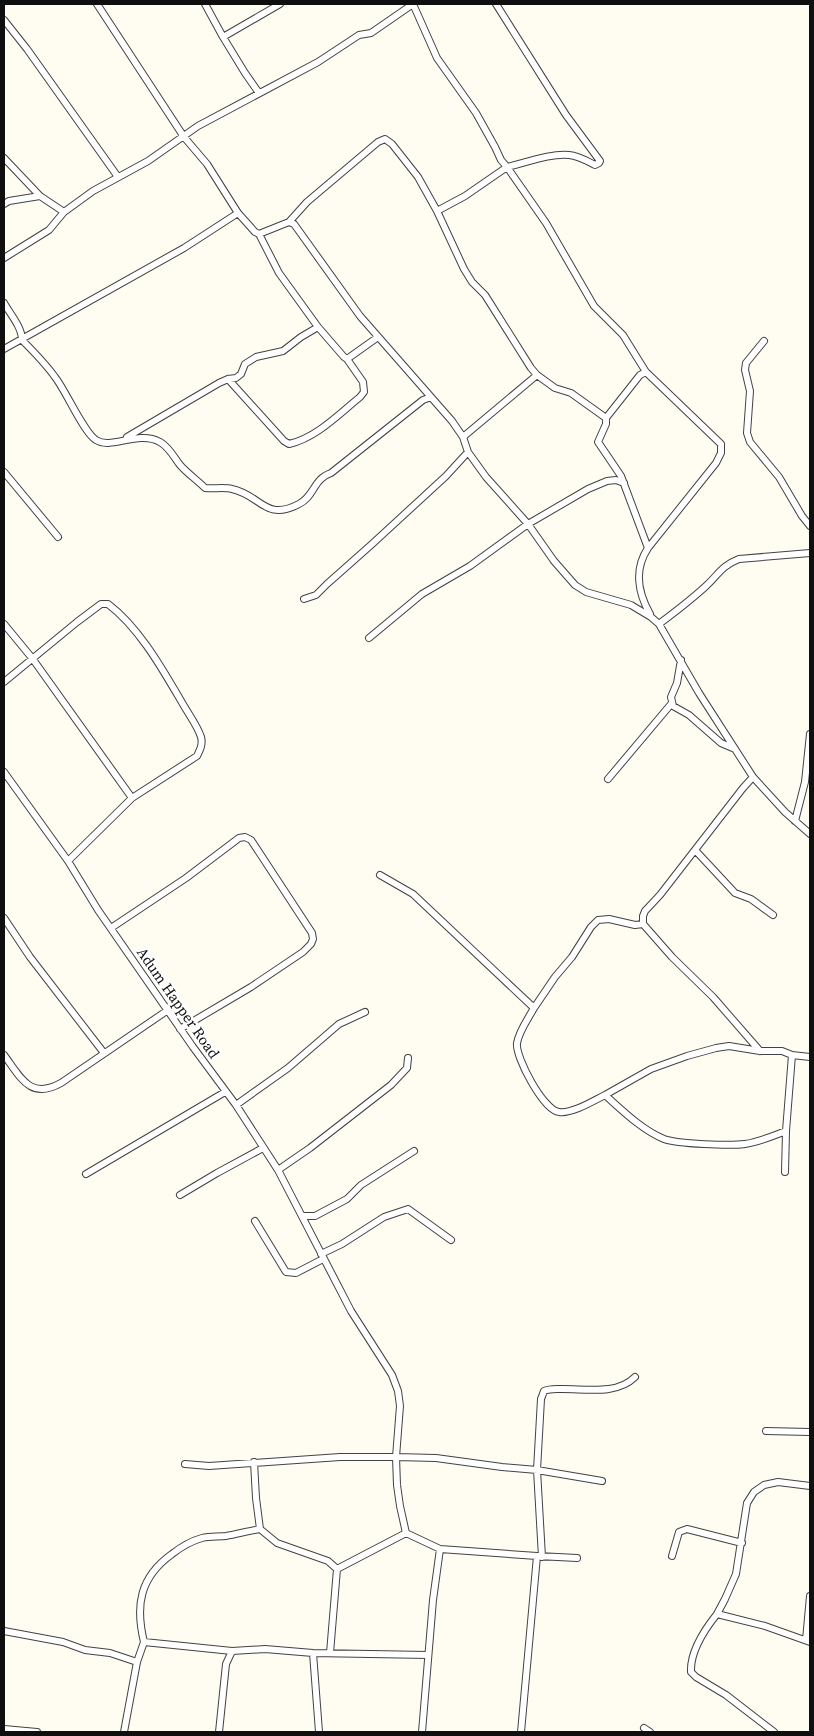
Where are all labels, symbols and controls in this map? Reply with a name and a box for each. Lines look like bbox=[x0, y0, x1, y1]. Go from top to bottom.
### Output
street label: Adum Happer Road bbox=[132, 943, 225, 1063]

